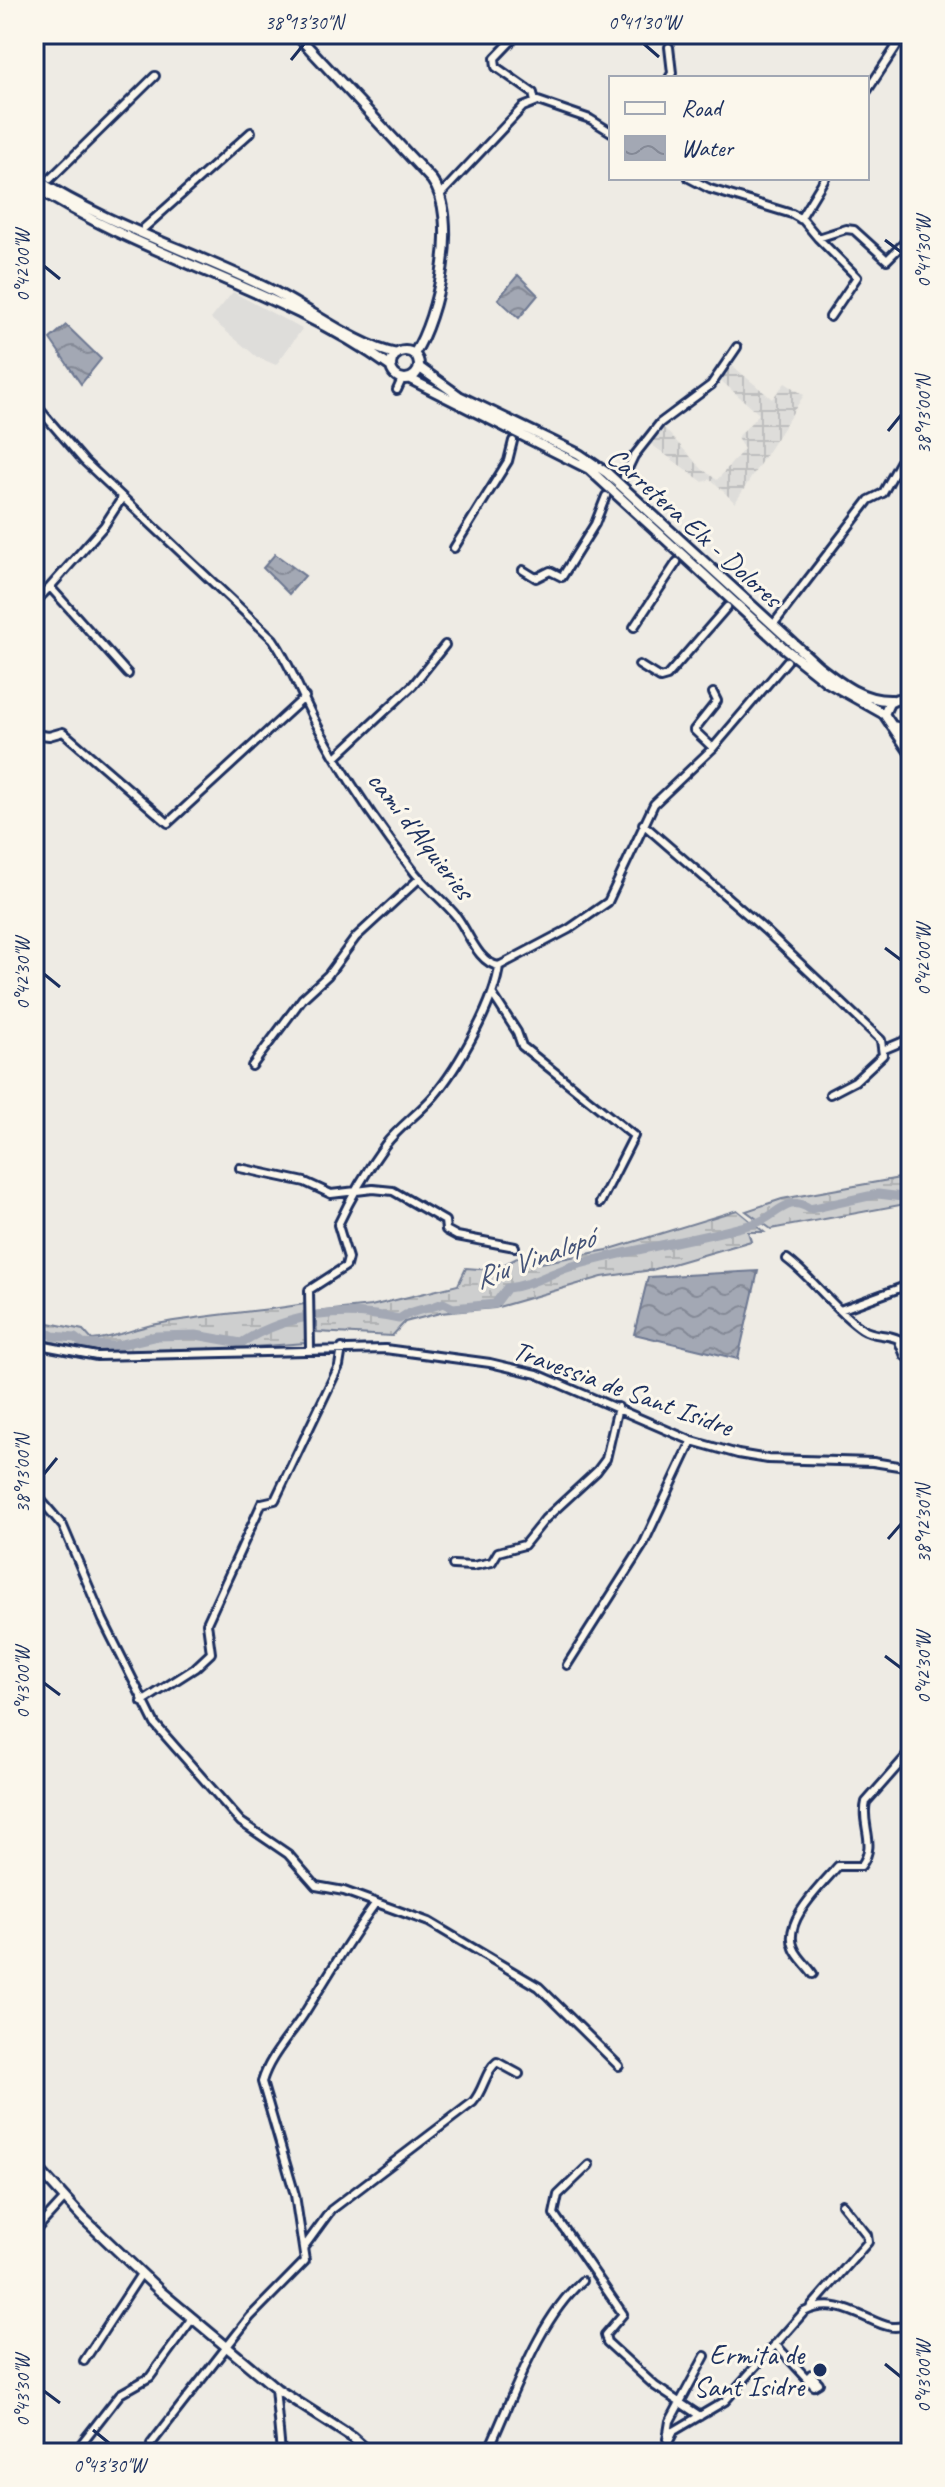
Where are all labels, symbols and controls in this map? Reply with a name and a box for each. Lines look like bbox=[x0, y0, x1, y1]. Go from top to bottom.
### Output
text: 38°13'30"N bbox=[265, 10, 346, 35]
text: 0°41'30"W bbox=[608, 10, 684, 35]
legend bbox=[609, 76, 869, 180]
text: Road bbox=[681, 93, 725, 123]
text: Water bbox=[681, 133, 736, 163]
text: 0°41'30"W bbox=[911, 212, 936, 288]
text: 0°42'00"W bbox=[10, 226, 35, 302]
text: 38°13'00"N bbox=[911, 373, 936, 454]
street label: Carretera Elx - Dolores bbox=[600, 439, 792, 616]
street label: camí d'Alquieries bbox=[360, 764, 484, 908]
text: 0°42'00"W bbox=[911, 920, 936, 996]
text: 0°42'30"W bbox=[10, 934, 35, 1010]
water label: Riu Vinalopó bbox=[469, 1216, 607, 1297]
street label: Travessia de Sant Isidre bbox=[508, 1332, 739, 1445]
text: 38°13'00"N bbox=[10, 1432, 35, 1513]
text: 38°12'30"N bbox=[911, 1482, 936, 1563]
text: 0°42'30"W bbox=[911, 1628, 936, 1704]
text: 0°43'00"W bbox=[10, 1643, 35, 1719]
place label: Ermita de Sant Isidre bbox=[694, 2337, 806, 2404]
text: 0°43'00"W bbox=[911, 2337, 936, 2413]
text: 0°43'30"W bbox=[10, 2351, 35, 2427]
marker: Ermita de Sant Isidre bbox=[811, 2361, 829, 2379]
text: 0°43'30"W bbox=[73, 2453, 149, 2478]

